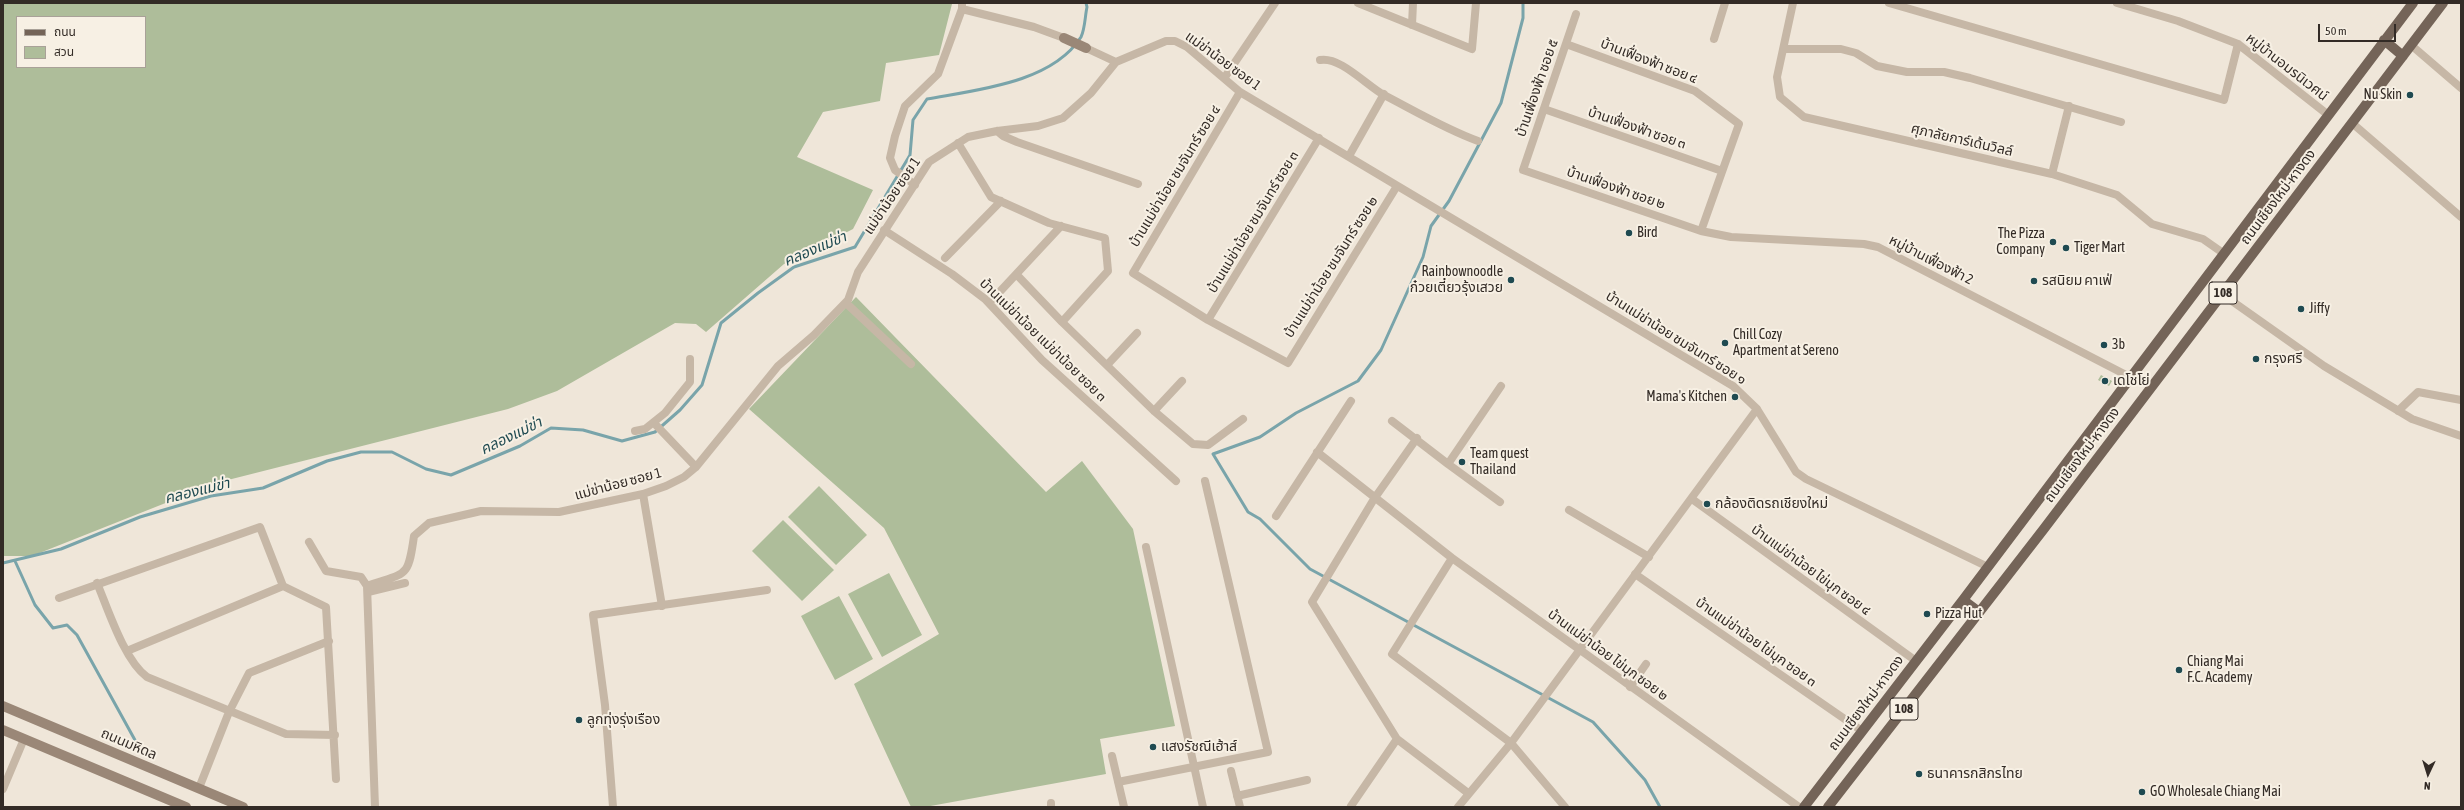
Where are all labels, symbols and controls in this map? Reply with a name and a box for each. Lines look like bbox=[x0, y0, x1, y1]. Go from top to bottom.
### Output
legend bbox=[16, 16, 146, 68]
scale bar bbox=[2320, 16, 2398, 42]
text: 50 m bbox=[2325, 24, 2347, 38]
text: ถนน bbox=[54, 25, 76, 39]
street label: แม่ข่าน้อย ซอย 1 bbox=[1182, 28, 1264, 94]
street label: หมู่บ้านอมรนิเวศน์ bbox=[2242, 30, 2332, 104]
street label: บ้านเฟื่องฟ้า ซอย ๔ bbox=[1598, 35, 1700, 87]
street label: บ้านเฟื่องฟ้า ซอย ๕ bbox=[1512, 37, 1562, 139]
text: สวน bbox=[54, 45, 74, 59]
place label: Nu Skin bbox=[2363, 87, 2402, 103]
marker: Nu Skin bbox=[2405, 90, 2415, 100]
street label: บ้านแม่ข่าน้อย ชมจันทร์ ซอย ๔ bbox=[1126, 102, 1224, 250]
street label: บ้านเฟื่องฟ้า ซอย ๓ bbox=[1586, 103, 1688, 153]
street label: ศุภาลัยการ์เด้นวิลล์ bbox=[1909, 120, 2015, 160]
street label: ถนนเชียงใหม่-หางดง bbox=[2237, 146, 2319, 248]
street label: บ้านแม่ข่าน้อย ชมจันทร์ ซอย ๓ bbox=[1204, 148, 1302, 296]
street label: แม่ข่าน้อย ซอย 1 bbox=[860, 154, 924, 238]
street label: บ้านเฟื่องฟ้า ซอย ๒ bbox=[1564, 163, 1668, 213]
street label: บ้านแม่ข่าน้อย ชมจันทร์ ซอย ๒ bbox=[1281, 193, 1381, 341]
place label: Bird bbox=[1637, 225, 1658, 241]
place label: The Pizza Company bbox=[1996, 226, 2045, 258]
water label: คลองแม่ข่า bbox=[781, 228, 849, 270]
marker: Bird bbox=[1624, 228, 1634, 238]
street label: หมู่บ้านเฟื่องฟ้า 2 bbox=[1886, 232, 1976, 288]
marker: The Pizza Company bbox=[2048, 237, 2058, 247]
place label: Tiger Mart bbox=[2074, 240, 2125, 256]
marker: Tiger Mart bbox=[2061, 243, 2071, 253]
place label: Rainbownoodle ก๋วยเตี๋ยวรุ้งเสวย bbox=[1410, 264, 1503, 296]
place label: รสนิยม คาเฟ่ bbox=[2042, 273, 2112, 289]
street label: บ้านแม่ข่าน้อย แม่ข่าน้อย ซอย ๓ bbox=[976, 275, 1110, 405]
marker: Rainbownoodle ก๋วยเตี๋ยวรุ้งเสวย bbox=[1506, 275, 1516, 285]
marker: รสนิยม คาเฟ่ bbox=[2029, 276, 2039, 286]
road number: 108 bbox=[2209, 282, 2237, 304]
street label: บ้านแม่ข่าน้อย ชมจันทร์ ซอย ๑ bbox=[1603, 288, 1749, 388]
place label: Jiffy bbox=[2309, 301, 2330, 317]
marker: Jiffy bbox=[2296, 304, 2306, 314]
place label: Chill Cozy Apartment at Sereno bbox=[1733, 327, 1839, 360]
place label: 3b bbox=[2112, 337, 2125, 353]
marker: Chill Cozy Apartment at Sereno bbox=[1720, 338, 1730, 348]
marker: 3b bbox=[2099, 340, 2109, 350]
place label: กรุงศรี bbox=[2264, 351, 2302, 367]
marker: กรุงศรี bbox=[2251, 354, 2261, 364]
place label: เดโชโย่ bbox=[2113, 373, 2150, 389]
marker: เดโชโย่ bbox=[2100, 376, 2110, 386]
place label: Mama's Kitchen bbox=[1646, 389, 1727, 405]
marker: Mama's Kitchen bbox=[1730, 392, 1740, 402]
street label: ถนนเชียงใหม่-หางดง bbox=[2041, 404, 2123, 506]
water label: คลองแม่ข่า bbox=[477, 413, 545, 459]
place label: Team quest Thailand bbox=[1470, 446, 1529, 478]
marker: Team quest Thailand bbox=[1457, 457, 1467, 467]
street label: แม่ข่าน้อย ซอย 1 bbox=[573, 464, 663, 504]
water label: คลองแม่ข่า bbox=[163, 474, 231, 508]
place label: กล้องติดรถเชียงใหม่ bbox=[1715, 496, 1828, 512]
marker: กล้องติดรถเชียงใหม่ bbox=[1702, 499, 1712, 509]
street label: บ้านแม่ข่าน้อย ไข่มุก ซอย ๔ bbox=[1748, 521, 1874, 619]
street label: บ้านแม่ข่าน้อย ไข่มุก ซอย ๓ bbox=[1692, 594, 1820, 690]
street label: บ้านแม่ข่าน้อย ไข่มุก ซอย ๒ bbox=[1545, 606, 1671, 704]
place label: Pizza Hut bbox=[1935, 606, 1982, 622]
marker: Pizza Hut bbox=[1922, 609, 1932, 619]
street label: ถนนเชียงใหม่-หางดง bbox=[1825, 652, 1907, 754]
place label: Chiang Mai F.C. Academy bbox=[2187, 654, 2253, 686]
marker: Chiang Mai F.C. Academy bbox=[2174, 665, 2184, 675]
road number: 108 bbox=[1890, 698, 1918, 720]
place label: ลูกทุ่งรุ่งเรือง bbox=[587, 712, 660, 728]
marker: ลูกทุ่งรุ่งเรือง bbox=[574, 715, 584, 725]
street label: ถนนมหิดล bbox=[99, 725, 159, 763]
place label: แสงรัชณีเฮ้าส์ bbox=[1161, 739, 1237, 755]
marker: แสงรัชณีเฮ้าส์ bbox=[1148, 742, 1158, 752]
north arrow bbox=[2408, 754, 2448, 794]
place label: ธนาคารกสิกรไทย bbox=[1927, 766, 2023, 782]
marker: ธนาคารกสิกรไทย bbox=[1914, 769, 1924, 779]
text: N bbox=[2424, 780, 2431, 792]
place label: GO Wholesale Chiang Mai bbox=[2150, 784, 2281, 800]
marker: GO Wholesale Chiang Mai bbox=[2137, 787, 2147, 797]

